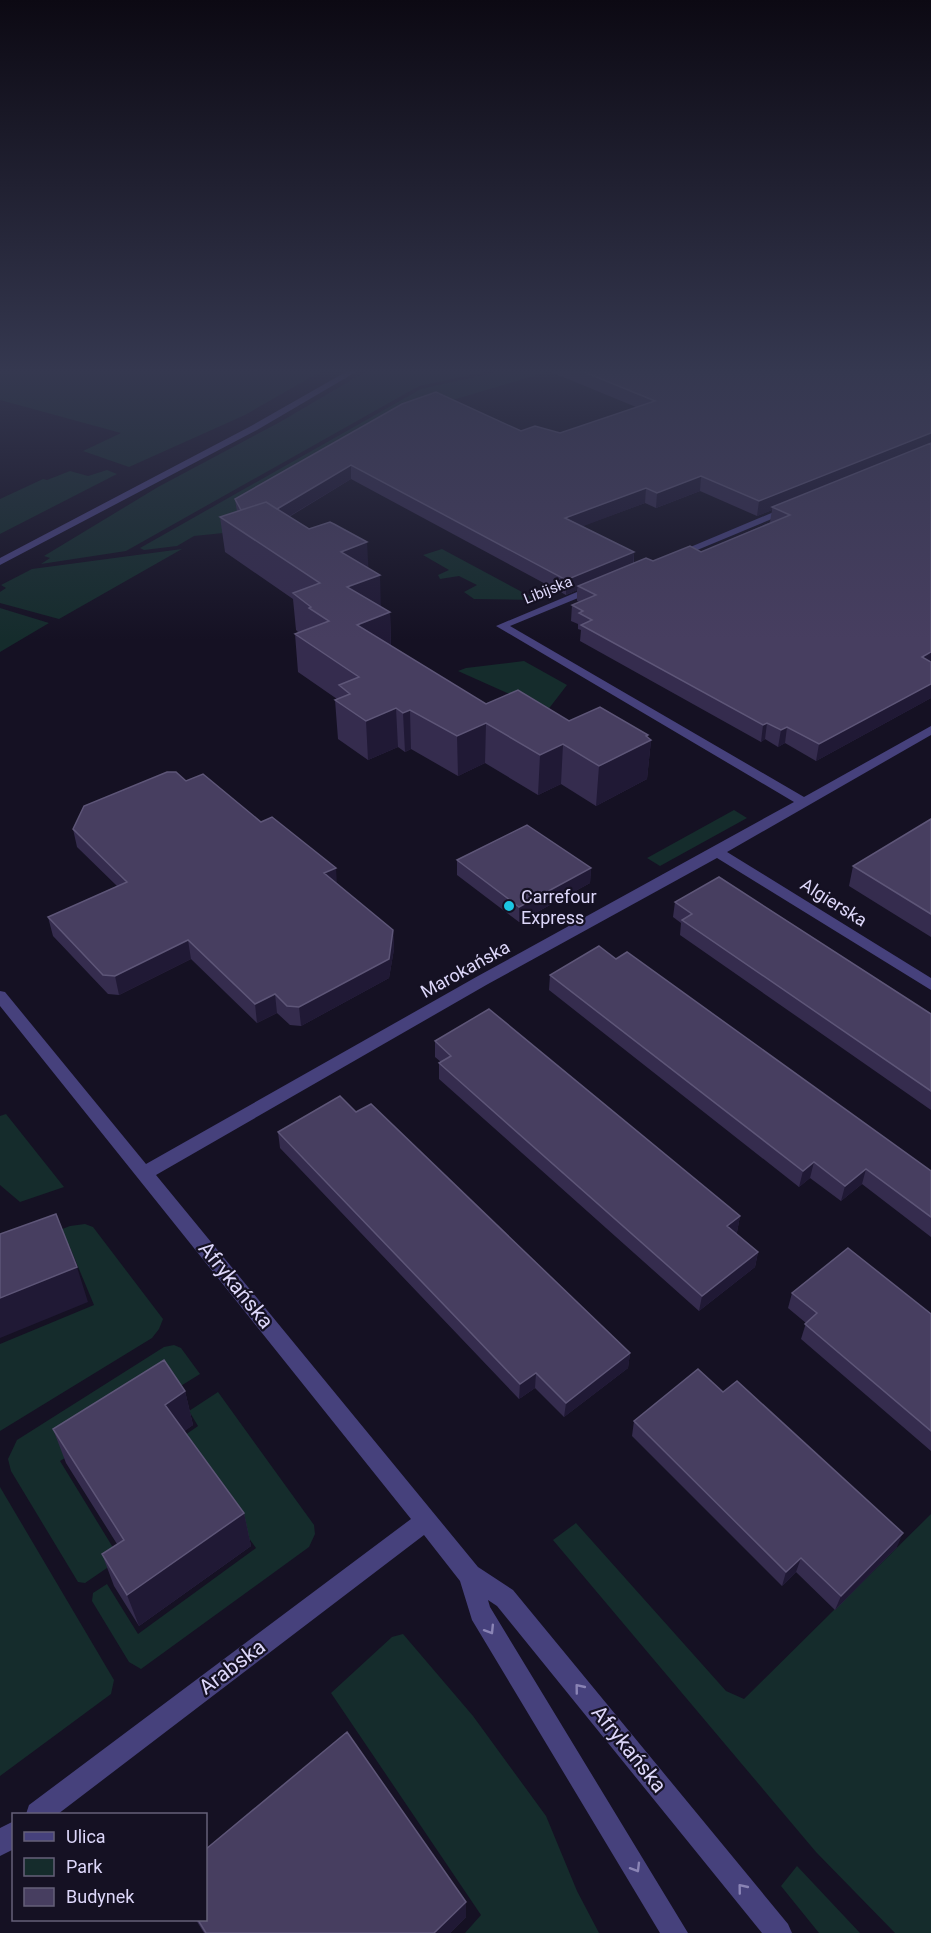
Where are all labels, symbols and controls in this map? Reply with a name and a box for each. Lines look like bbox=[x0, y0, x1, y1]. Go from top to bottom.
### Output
street label: Libijska bbox=[521, 572, 575, 608]
street label: Algierska bbox=[797, 873, 871, 931]
place label: Carrefour Express bbox=[521, 886, 597, 928]
marker: Carrefour Express bbox=[502, 899, 516, 913]
street label: Marokańska bbox=[417, 936, 513, 1002]
street label: Afrykańska bbox=[194, 1237, 278, 1333]
one-way arrow bbox=[483, 1623, 494, 1634]
street label: Arabska bbox=[194, 1634, 270, 1700]
one-way arrow bbox=[575, 1684, 586, 1695]
street label: Afrykańska bbox=[587, 1701, 671, 1797]
legend bbox=[12, 1813, 207, 1921]
text: Ulica bbox=[66, 1826, 106, 1847]
text: Park bbox=[66, 1856, 103, 1877]
one-way arrow bbox=[628, 1862, 640, 1872]
one-way arrow bbox=[739, 1883, 750, 1894]
text: Budynek bbox=[66, 1886, 135, 1907]

